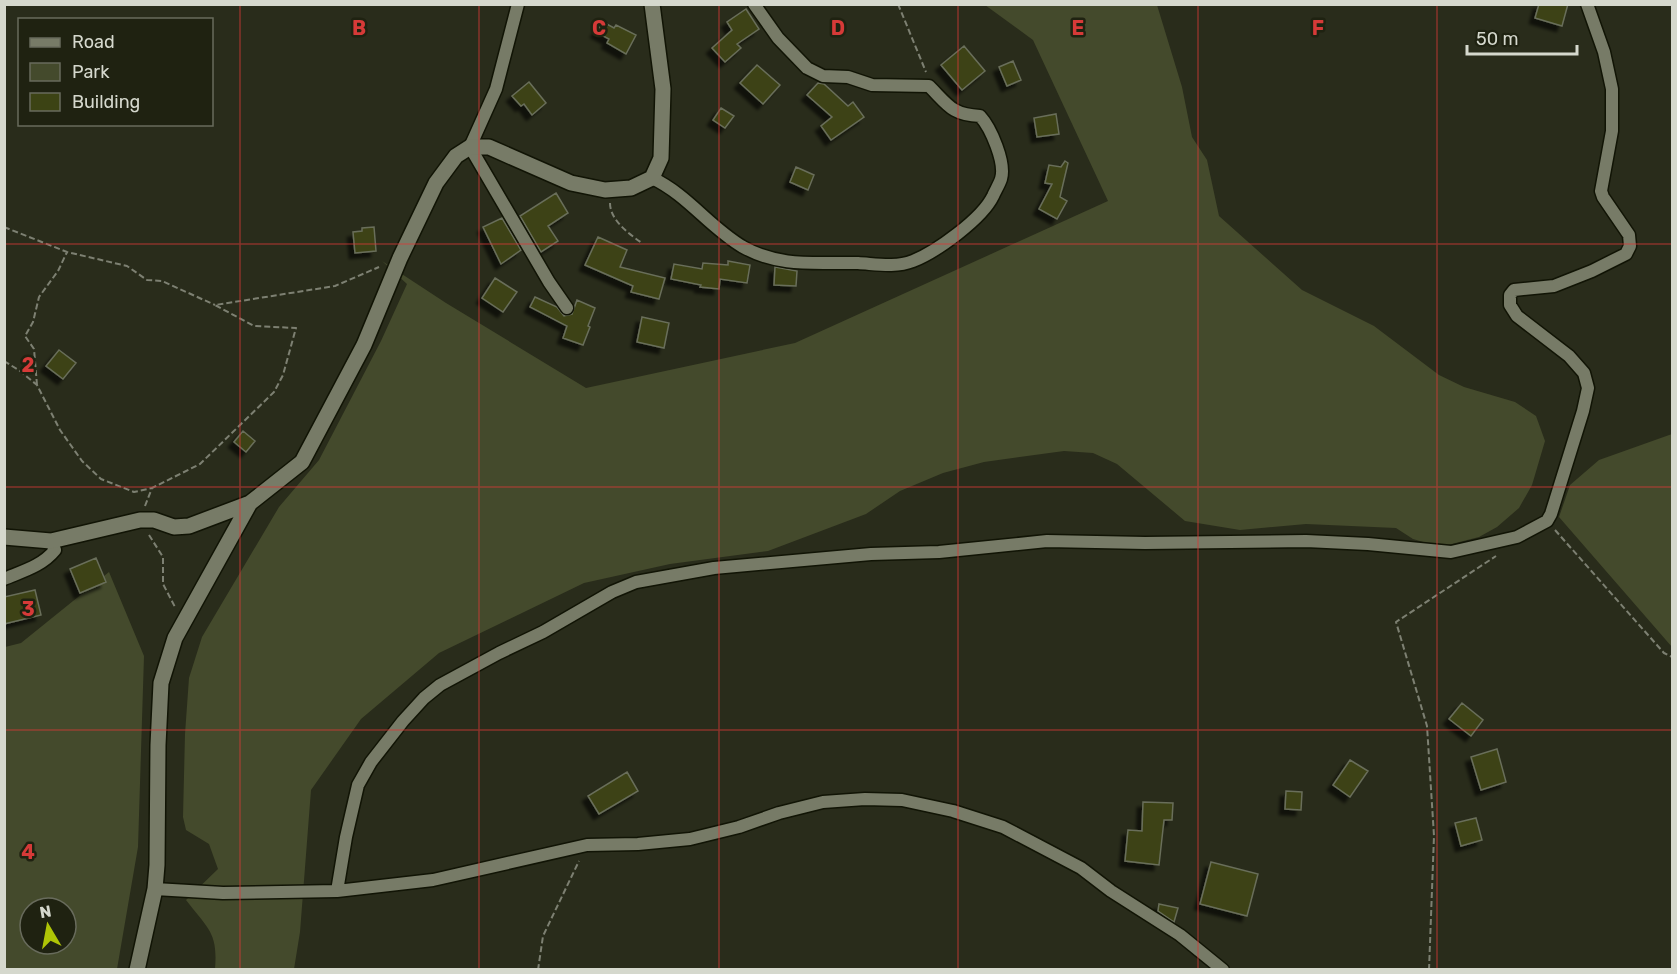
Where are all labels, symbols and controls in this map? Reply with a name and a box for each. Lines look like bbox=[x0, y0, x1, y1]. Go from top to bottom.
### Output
text: B bbox=[352, 16, 366, 40]
text: C bbox=[592, 16, 606, 40]
text: D bbox=[831, 16, 845, 40]
text: E bbox=[1072, 16, 1084, 40]
text: F bbox=[1312, 16, 1324, 40]
legend bbox=[18, 18, 213, 126]
scale bar bbox=[1467, 18, 1576, 56]
text: 50 m bbox=[1476, 28, 1519, 50]
text: Road bbox=[72, 31, 115, 53]
text: Park bbox=[72, 61, 110, 83]
text: Building bbox=[72, 91, 140, 113]
text: 2 bbox=[22, 353, 35, 377]
text: 3 bbox=[21, 597, 35, 621]
text: 4 bbox=[21, 840, 35, 864]
north arrow bbox=[18, 896, 78, 956]
text: N bbox=[38, 901, 53, 922]

